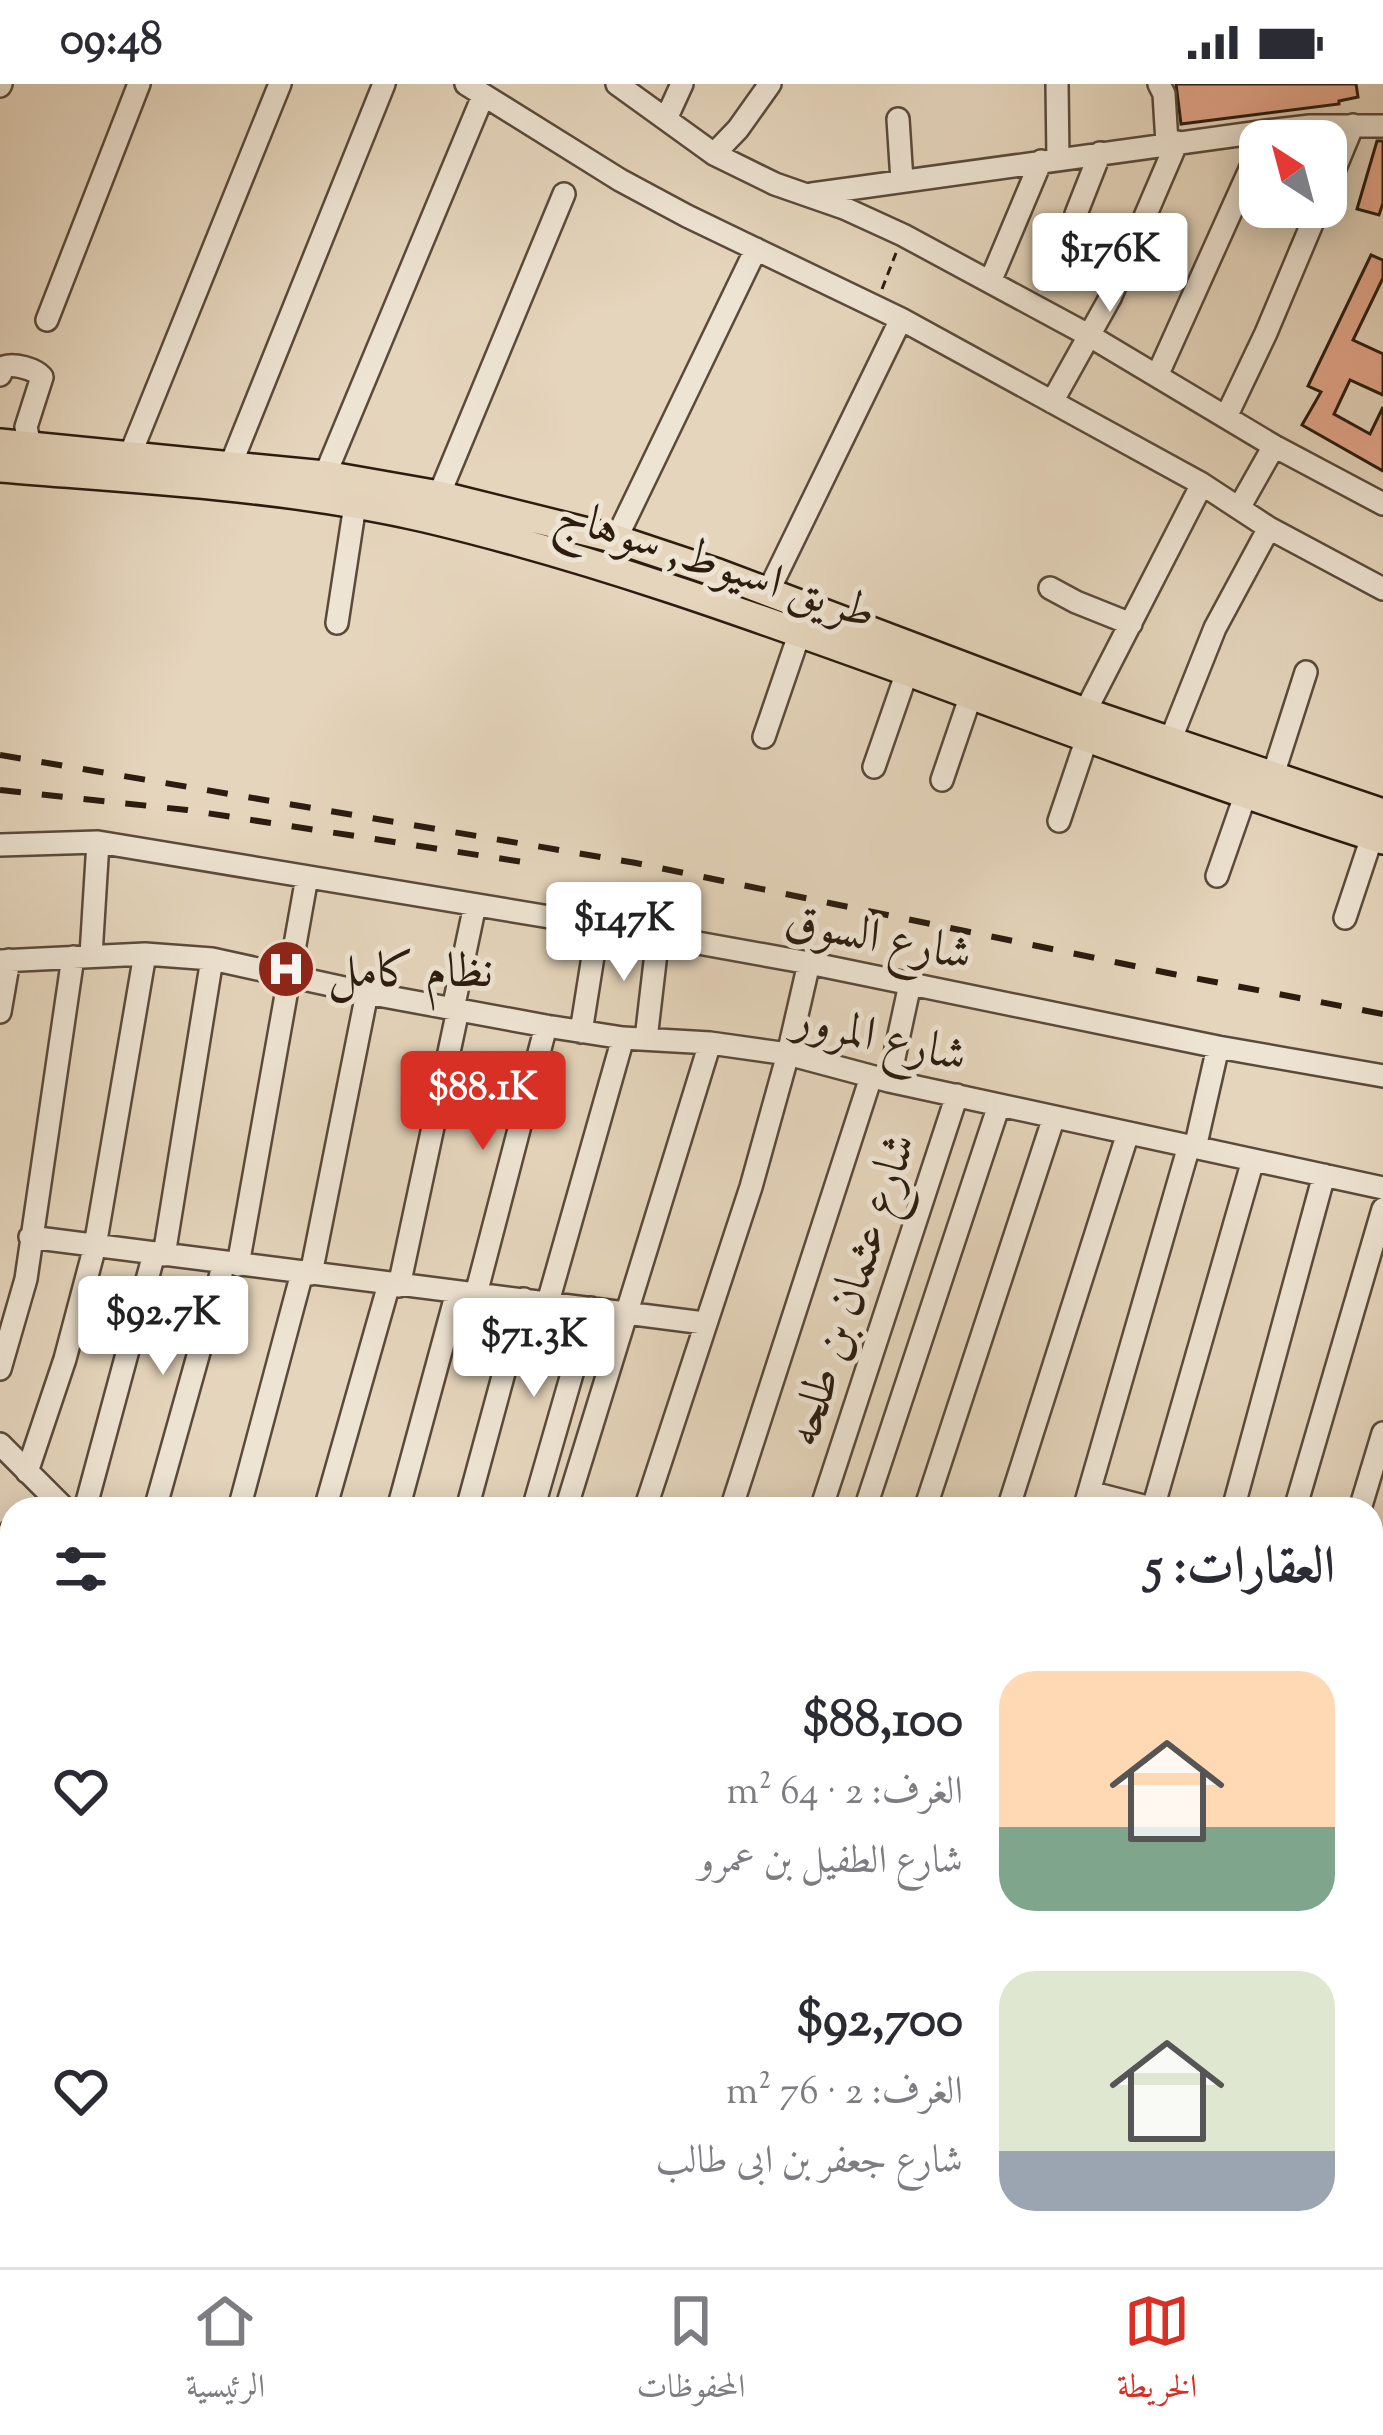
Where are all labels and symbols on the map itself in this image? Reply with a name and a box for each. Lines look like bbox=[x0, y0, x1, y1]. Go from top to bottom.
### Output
north arrow bbox=[1239, 120, 1347, 228]
pin: $176K bbox=[1026, 213, 1194, 315]
street label: طريق اسيوط, سوهاج bbox=[546, 482, 884, 653]
pin: $147K bbox=[540, 882, 708, 984]
street label: شارع السوق bbox=[779, 888, 977, 992]
hospital icon: نظام كامل bbox=[255, 938, 317, 1000]
place label: نظام كامل bbox=[328, 940, 493, 1011]
street label: شارع المرور bbox=[782, 986, 973, 1094]
pin: $88.1K bbox=[385, 1051, 581, 1153]
street label: شارع عثمان بن طلحه bbox=[771, 1125, 937, 1456]
pin: $92.7K bbox=[65, 1276, 261, 1378]
pin: $71.3K bbox=[436, 1298, 632, 1400]

